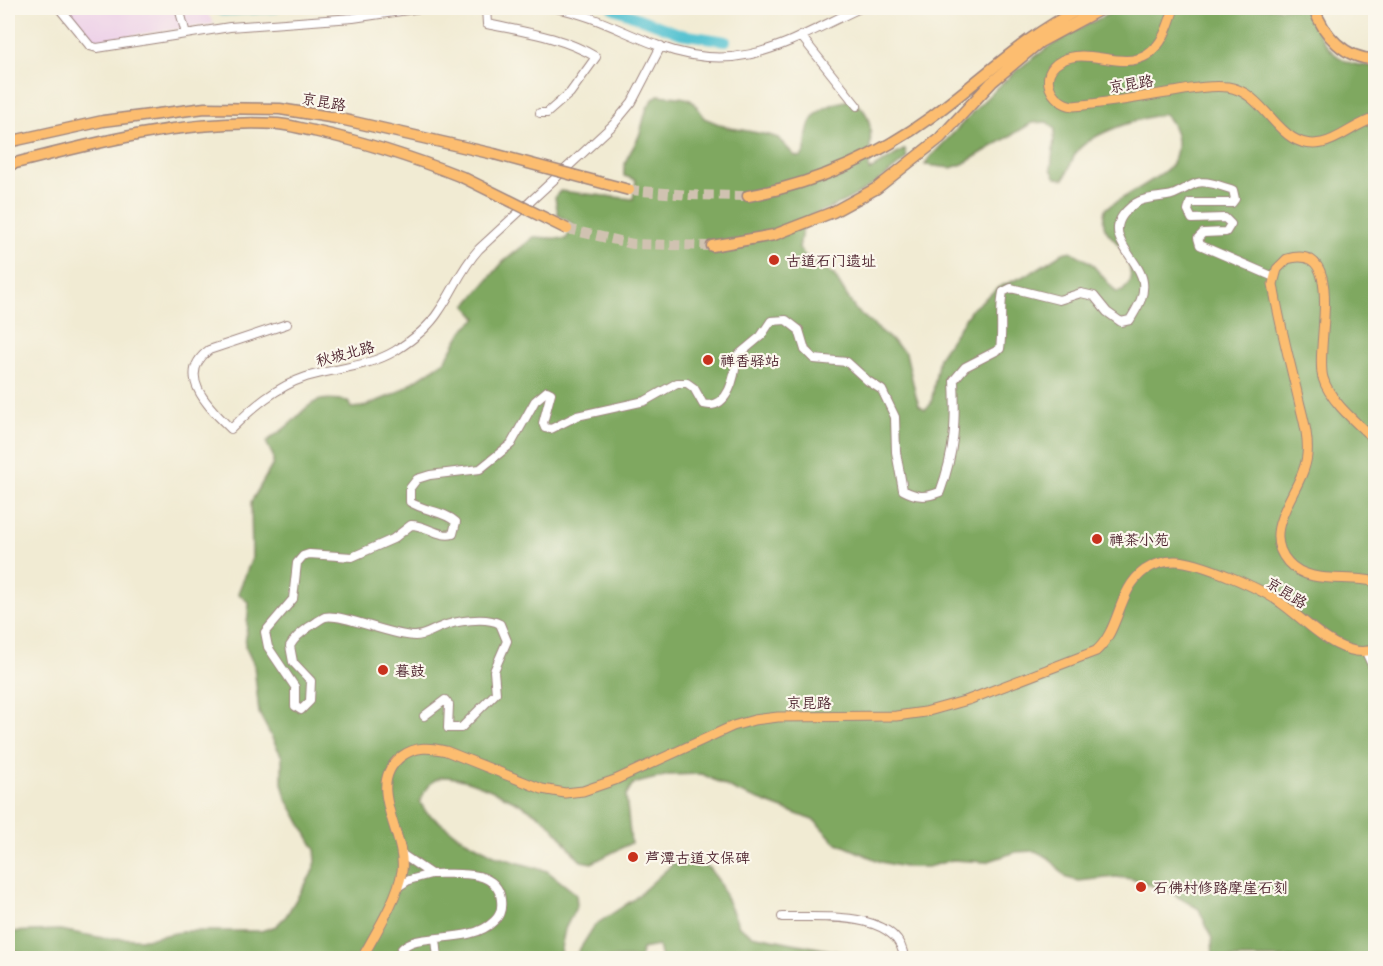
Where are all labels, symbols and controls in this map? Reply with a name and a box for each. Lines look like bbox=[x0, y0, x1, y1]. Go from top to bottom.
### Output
street label: 京昆路 bbox=[1107, 70, 1155, 96]
street label: 京昆路 bbox=[300, 87, 348, 115]
place label: 古道石门遗址 bbox=[786, 250, 876, 270]
marker: 古道石门遗址 bbox=[767, 253, 781, 267]
street label: 秋坡北路 bbox=[313, 336, 377, 370]
place label: 禅香驿站 bbox=[720, 350, 780, 370]
marker: 禅香驿站 bbox=[701, 353, 715, 367]
place label: 禅茶小苑 bbox=[1109, 529, 1169, 549]
marker: 禅茶小苑 bbox=[1090, 532, 1104, 546]
street label: 京昆路 bbox=[1263, 572, 1311, 612]
place label: 暮鼓 bbox=[395, 660, 425, 680]
marker: 暮鼓 bbox=[376, 663, 390, 677]
street label: 京昆路 bbox=[786, 692, 832, 712]
place label: 芦潭古道文保碑 bbox=[645, 847, 750, 867]
marker: 芦潭古道文保碑 bbox=[626, 850, 640, 864]
place label: 石佛村修路摩崖石刻 bbox=[1153, 877, 1288, 897]
marker: 石佛村修路摩崖石刻 bbox=[1134, 880, 1148, 894]

